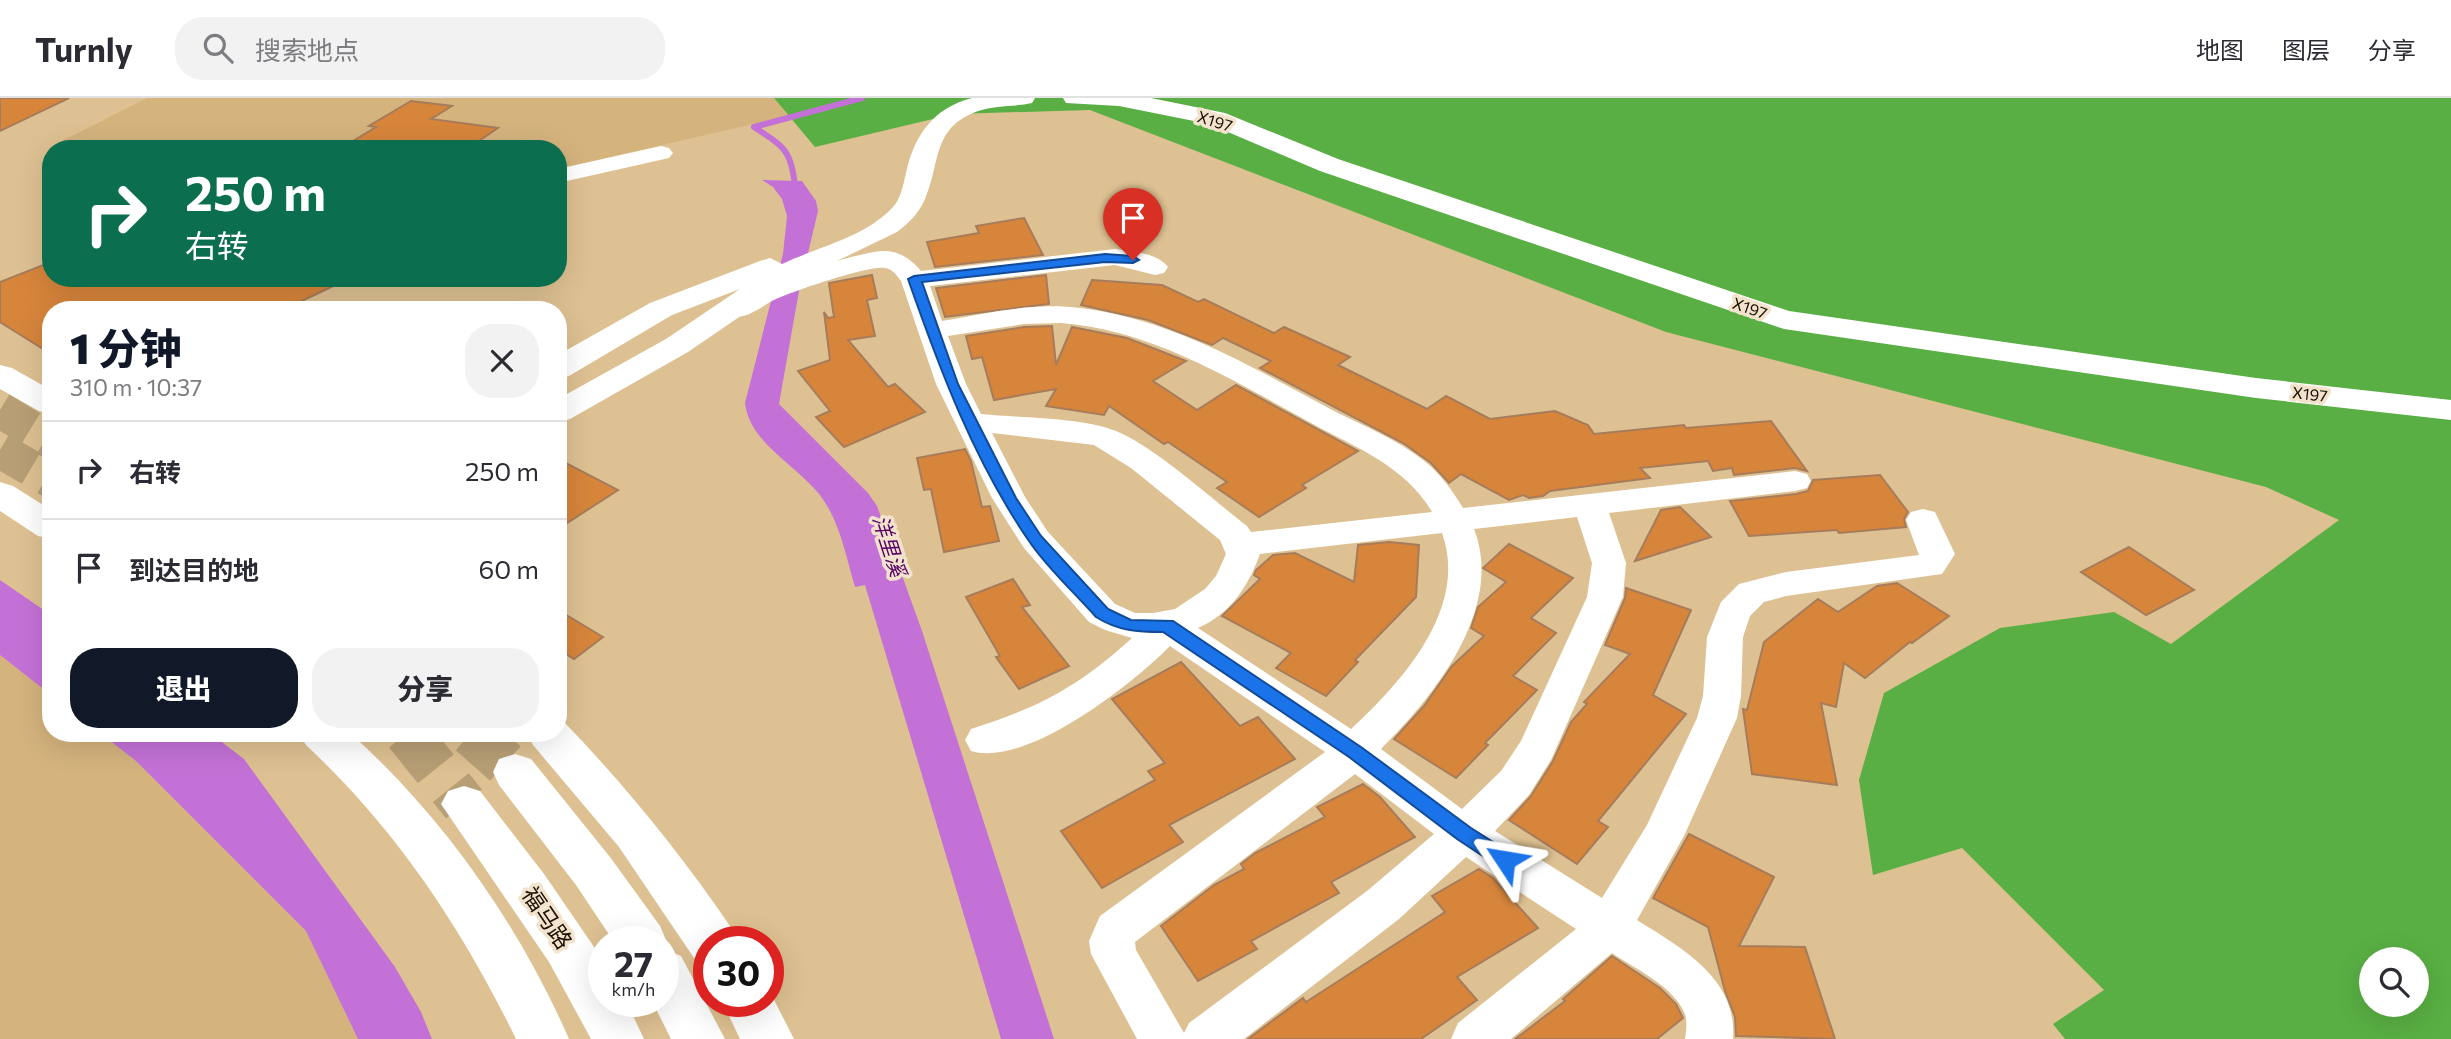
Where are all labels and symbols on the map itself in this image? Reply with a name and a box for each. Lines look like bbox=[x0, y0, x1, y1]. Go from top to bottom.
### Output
street label: X197 bbox=[1195, 106, 1235, 135]
pin bbox=[1103, 188, 1163, 260]
street label: X197 bbox=[1730, 293, 1770, 322]
street label: X197 bbox=[2291, 382, 2329, 405]
water label: 洋里溪 bbox=[869, 512, 913, 581]
position arrow bbox=[1468, 823, 1542, 897]
street label: 福马路 bbox=[517, 881, 579, 954]
speed limit sign: 30 bbox=[693, 926, 784, 1017]

